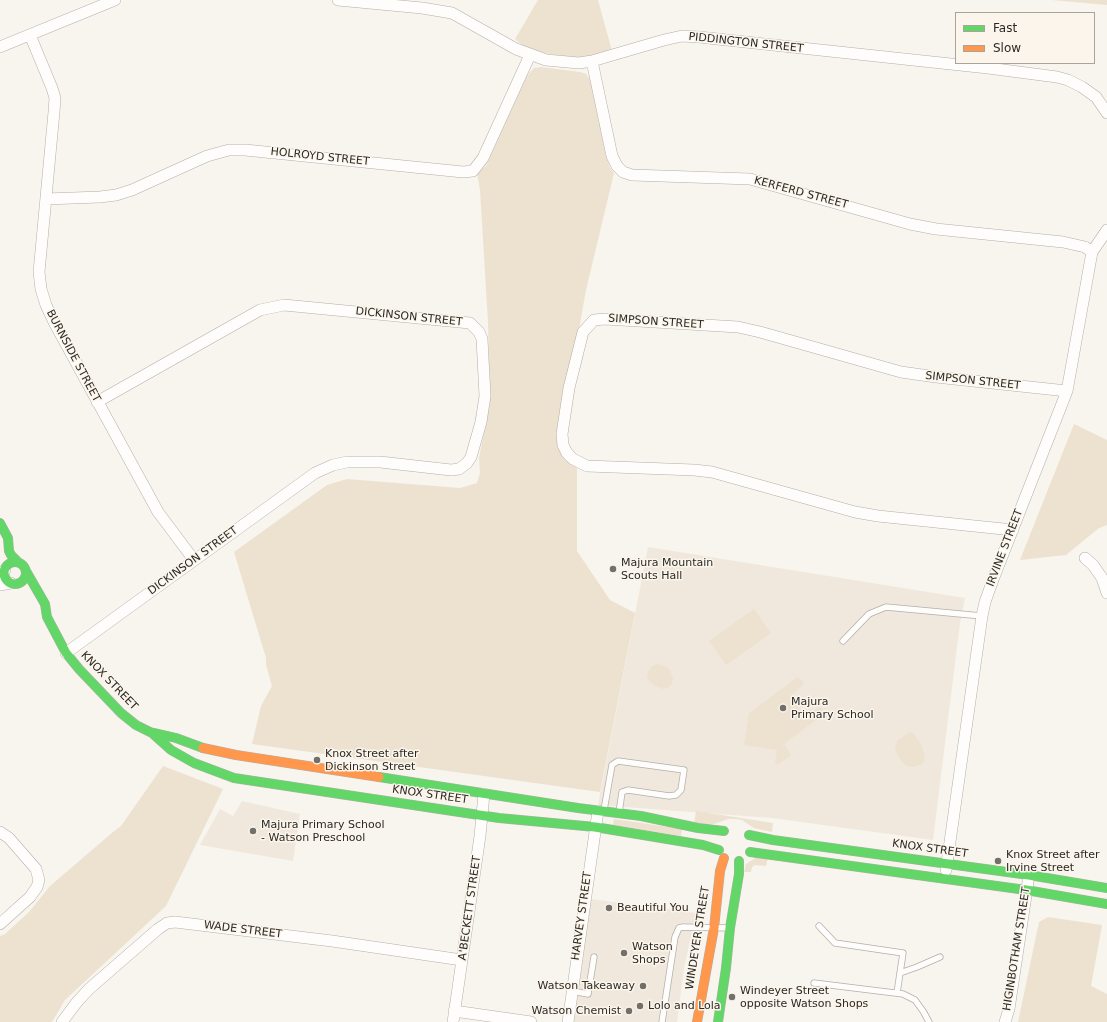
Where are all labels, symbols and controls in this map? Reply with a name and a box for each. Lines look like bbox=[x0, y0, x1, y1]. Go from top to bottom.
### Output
legend bbox=[955, 12, 1095, 64]
text: Fast bbox=[993, 21, 1017, 35]
street label: PIDDINGTON STREET bbox=[688, 30, 804, 56]
text: Slow bbox=[993, 41, 1021, 55]
street label: HOLROYD STREET bbox=[270, 145, 370, 169]
street label: KERFERD STREET bbox=[753, 174, 849, 212]
street label: DICKINSON STREET bbox=[355, 305, 463, 329]
street label: BURNSIDE STREET bbox=[43, 308, 103, 404]
street label: SIMPSON STREET bbox=[608, 312, 704, 332]
street label: SIMPSON STREET bbox=[925, 369, 1021, 393]
street label: IRVINE STREET bbox=[984, 508, 1026, 588]
street label: DICKINSON STREET bbox=[146, 524, 240, 598]
place label: Majura Mountain Scouts Hall bbox=[621, 556, 713, 582]
marker: Majura Mountain Scouts Hall bbox=[608, 564, 618, 574]
street label: KNOX STREET bbox=[78, 649, 140, 713]
place label: Majura Primary School bbox=[791, 695, 874, 721]
marker: Majura Primary School bbox=[778, 703, 788, 713]
place label: Knox Street after Dickinson Street bbox=[325, 747, 419, 773]
marker: Knox Street after Dickinson Street bbox=[312, 755, 322, 765]
street label: KNOX STREET bbox=[391, 783, 469, 807]
place label: Majura Primary School - Watson Preschool bbox=[261, 818, 385, 844]
marker: Majura Primary School - Watson Preschool bbox=[248, 826, 258, 836]
street label: KNOX STREET bbox=[891, 837, 969, 861]
place label: Knox Street after Irvine Street bbox=[1006, 848, 1100, 874]
street label: A'BECKETT STREET bbox=[456, 855, 484, 961]
marker: Knox Street after Irvine Street bbox=[993, 856, 1003, 866]
street label: HARVEY STREET bbox=[569, 871, 595, 961]
street label: WINDEYER STREET bbox=[683, 885, 713, 991]
street label: HIGINBOTHAM STREET bbox=[1001, 886, 1033, 1012]
place label: Beautiful You bbox=[617, 901, 689, 915]
marker: Beautiful You bbox=[604, 903, 614, 913]
street label: WADE STREET bbox=[203, 919, 283, 941]
place label: Watson Shops bbox=[632, 940, 673, 966]
marker: Watson Shops bbox=[619, 948, 629, 958]
place label: Watson Takeaway bbox=[537, 979, 635, 993]
marker: Watson Takeaway bbox=[638, 981, 648, 991]
place label: Windeyer Street opposite Watson Shops bbox=[740, 984, 868, 1010]
marker: Windeyer Street opposite Watson Shops bbox=[727, 992, 737, 1002]
place label: Lolo and Lola bbox=[648, 999, 721, 1013]
marker: Lolo and Lola bbox=[635, 1001, 645, 1011]
place label: Watson Chemist bbox=[532, 1004, 621, 1018]
marker: Watson Chemist bbox=[624, 1006, 634, 1016]

